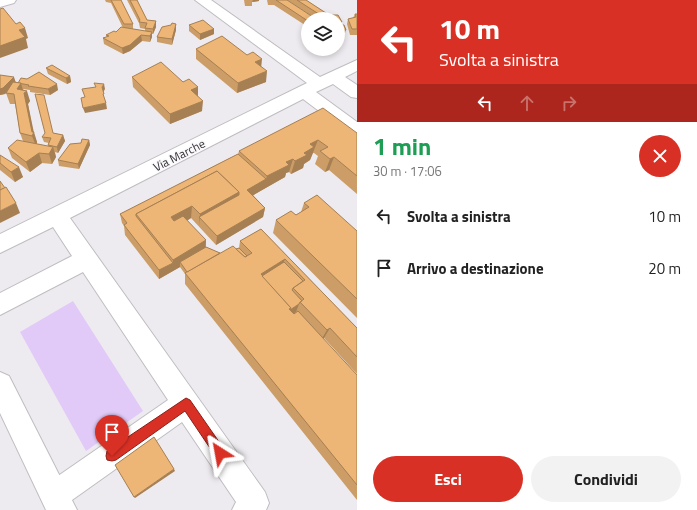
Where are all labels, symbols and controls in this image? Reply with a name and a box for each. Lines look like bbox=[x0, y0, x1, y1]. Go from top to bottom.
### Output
text: 10 m bbox=[439, 7, 500, 50]
map controls bbox=[301, 12, 345, 56]
button: layers bbox=[301, 12, 345, 56]
icon: left bbox=[373, 16, 425, 68]
text: Svolta a sinistra bbox=[439, 46, 559, 73]
icon: left bbox=[474, 92, 496, 114]
icon: ahead bbox=[516, 92, 538, 114]
icon: right bbox=[558, 92, 580, 114]
text: 1 min bbox=[373, 128, 431, 164]
street label: Via Marche bbox=[150, 134, 208, 176]
button: close bbox=[639, 135, 681, 177]
text: 30 m · 17:06 bbox=[373, 161, 442, 181]
icon: left bbox=[373, 205, 395, 227]
text: Svolta a sinistra bbox=[407, 205, 511, 228]
text: 10 m bbox=[648, 205, 681, 228]
icon: arrive bbox=[373, 257, 395, 279]
text: Arrivo a destinazione bbox=[407, 257, 544, 280]
text: 20 m bbox=[648, 257, 681, 280]
pin bbox=[95, 415, 129, 456]
icon: arrive bbox=[101, 421, 123, 443]
position arrow bbox=[199, 432, 241, 474]
button: Esci bbox=[373, 456, 523, 502]
button: Condividi bbox=[531, 456, 681, 502]

